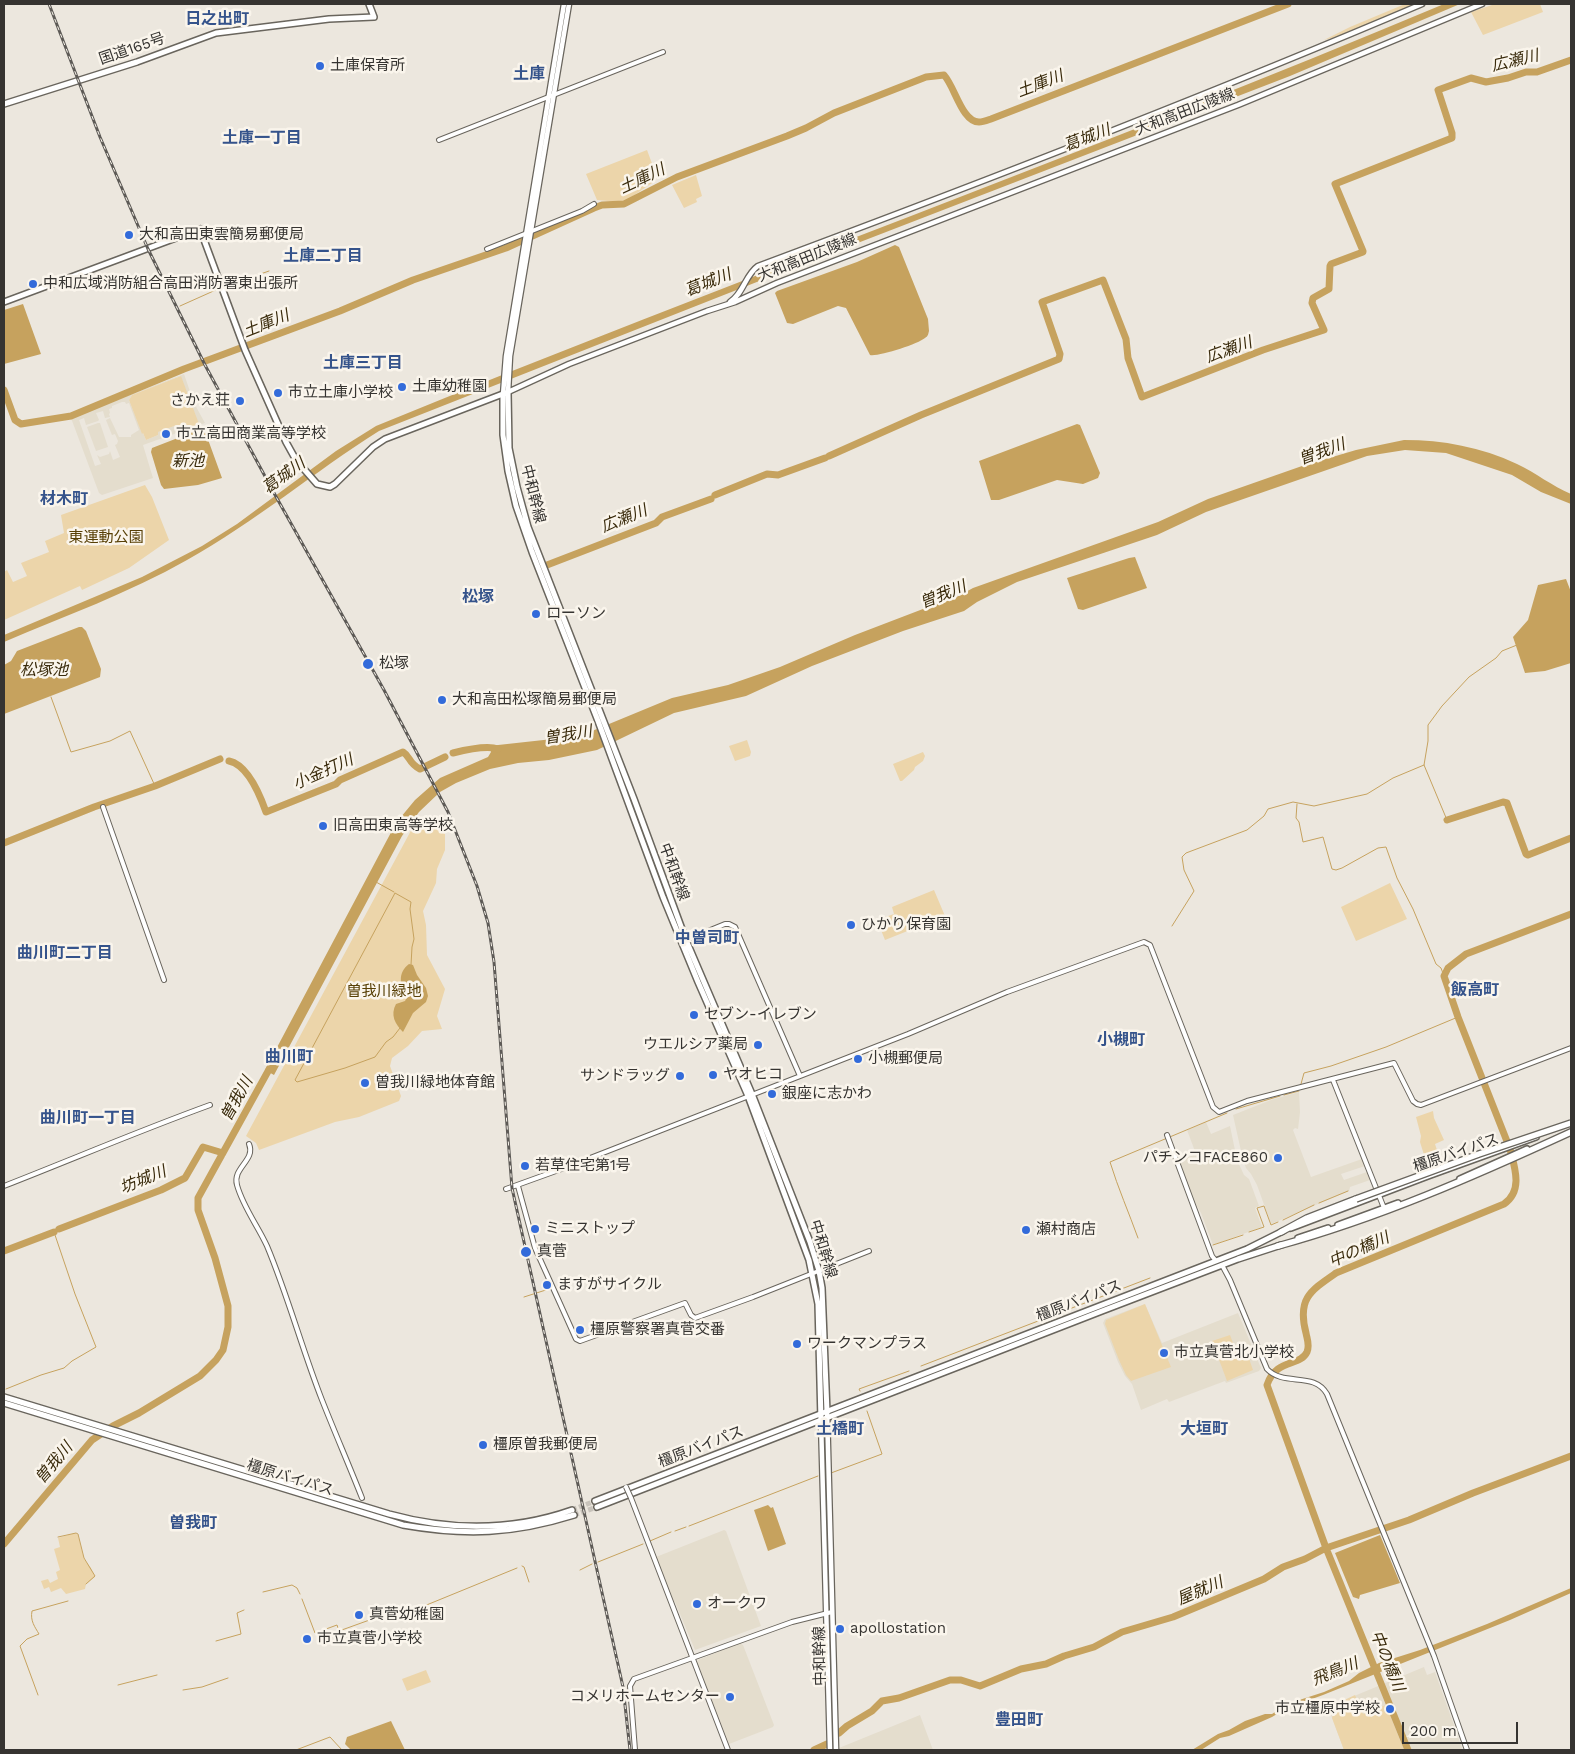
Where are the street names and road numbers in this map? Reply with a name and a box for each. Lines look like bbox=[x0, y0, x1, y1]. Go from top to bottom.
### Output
street label: 国道165号 bbox=[97, 29, 167, 69]
street label: 大和高田広陵線 bbox=[1133, 85, 1237, 139]
street label: 大和高田広陵線 bbox=[755, 230, 859, 286]
street label: 中和幹線 bbox=[517, 463, 549, 525]
street label: 中和幹線 bbox=[655, 841, 693, 903]
street label: 橿原バイパス bbox=[1411, 1130, 1501, 1176]
street label: 中和幹線 bbox=[806, 1218, 840, 1280]
street label: 橿原バイパス bbox=[1034, 1276, 1124, 1326]
street label: 橿原バイパス bbox=[656, 1422, 746, 1472]
street label: 橿原バイパス bbox=[244, 1456, 336, 1500]
street label: 中和幹線 bbox=[810, 1626, 830, 1686]

